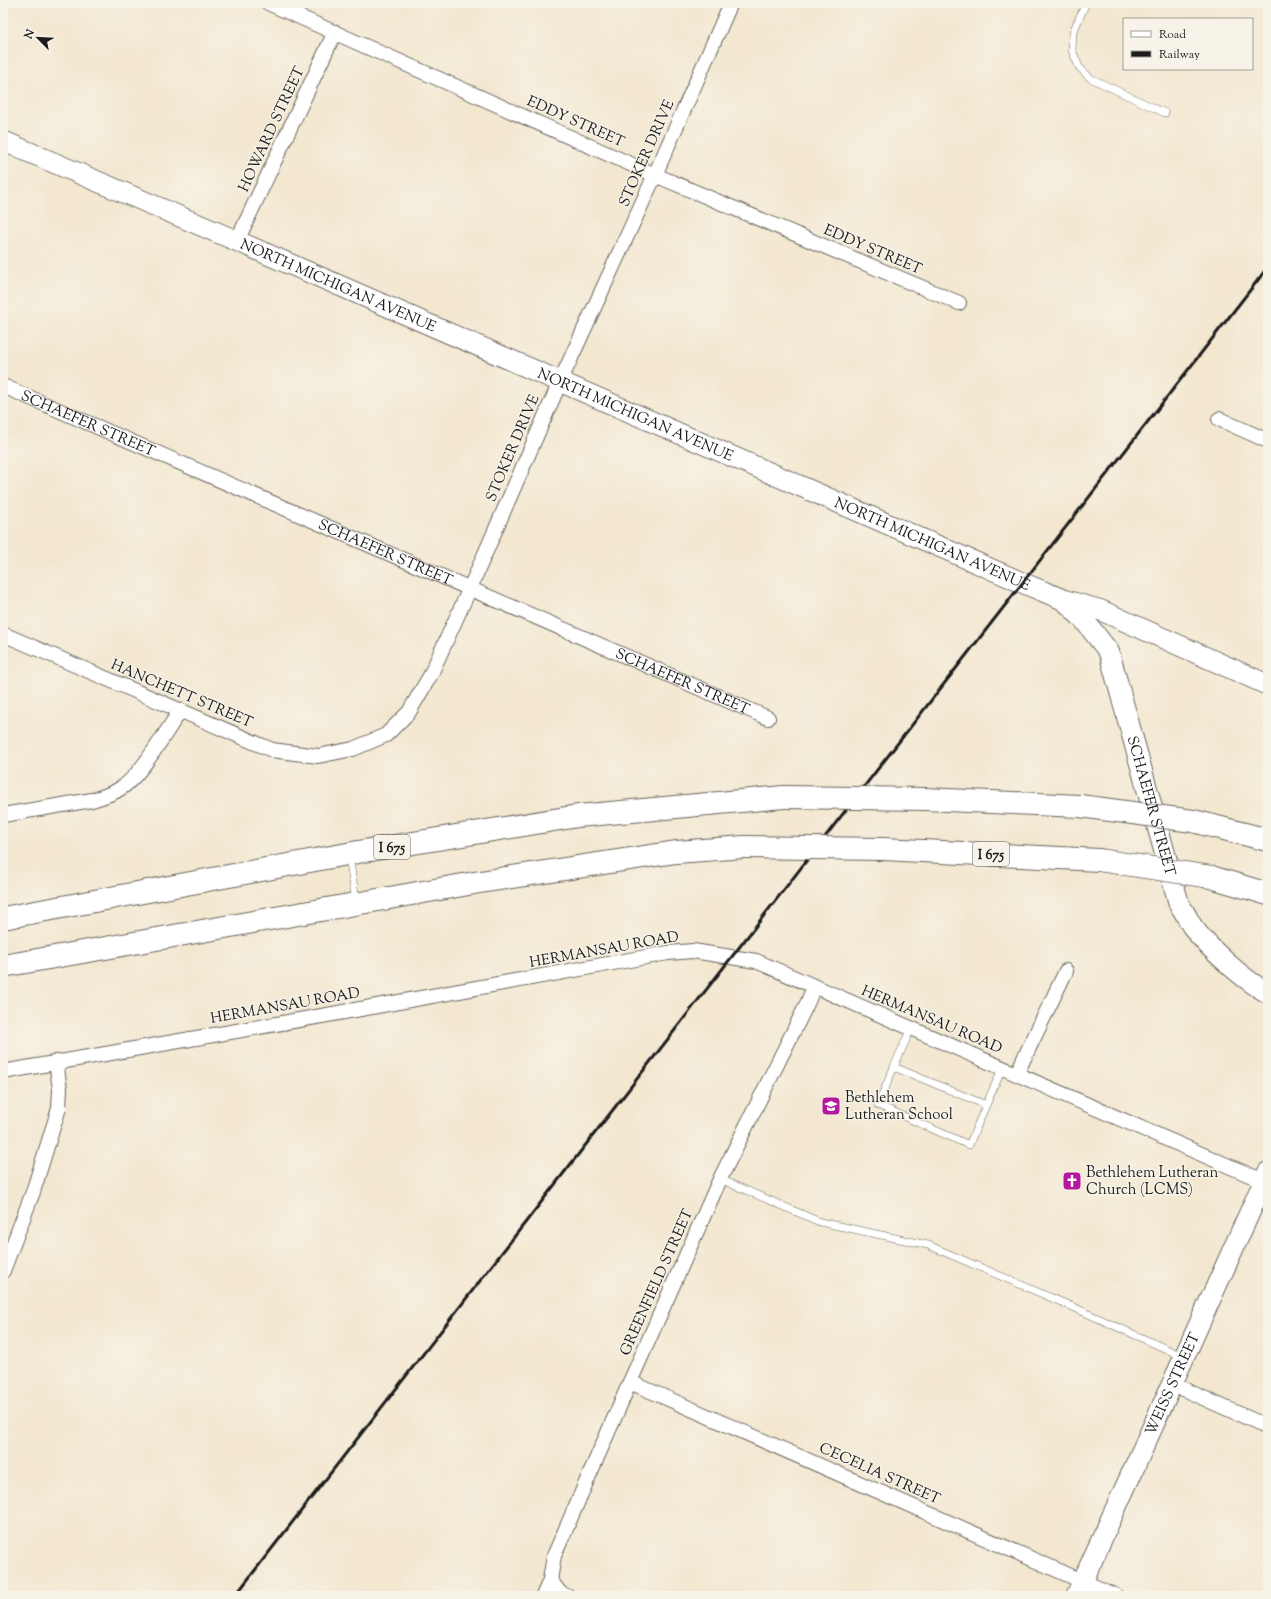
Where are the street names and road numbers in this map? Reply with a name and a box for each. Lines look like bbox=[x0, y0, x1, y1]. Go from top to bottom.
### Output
street label: HOWARD STREET bbox=[234, 63, 311, 196]
street label: EDDY STREET bbox=[523, 91, 628, 154]
street label: STOKER DRIVE bbox=[614, 97, 680, 210]
street label: EDDY STREET bbox=[820, 220, 925, 281]
street label: NORTH MICHIGAN AVENUE bbox=[237, 235, 439, 338]
street label: NORTH MICHIGAN AVENUE bbox=[534, 364, 736, 468]
street label: SCHAEFER STREET bbox=[17, 386, 159, 463]
street label: STOKER DRIVE bbox=[481, 392, 545, 506]
street label: NORTH MICHIGAN AVENUE bbox=[831, 493, 1033, 597]
street label: SCHAEFER STREET bbox=[314, 515, 456, 592]
street label: SCHAEFER STREET bbox=[612, 644, 753, 721]
street label: HANCHETT STREET bbox=[107, 655, 256, 734]
street label: SCHAEFER STREET bbox=[1121, 734, 1180, 879]
road number: I 675 bbox=[374, 835, 410, 859]
road number: I 675 bbox=[973, 842, 1009, 866]
street label: HERMANSAU ROAD bbox=[528, 927, 681, 974]
street label: HERMANSAU ROAD bbox=[858, 981, 1005, 1060]
street label: HERMANSAU ROAD bbox=[209, 983, 362, 1030]
street label: GREENFIELD STREET bbox=[616, 1206, 699, 1359]
street label: WEISS STREET bbox=[1141, 1329, 1206, 1439]
street label: CECELIA STREET bbox=[815, 1438, 944, 1511]

